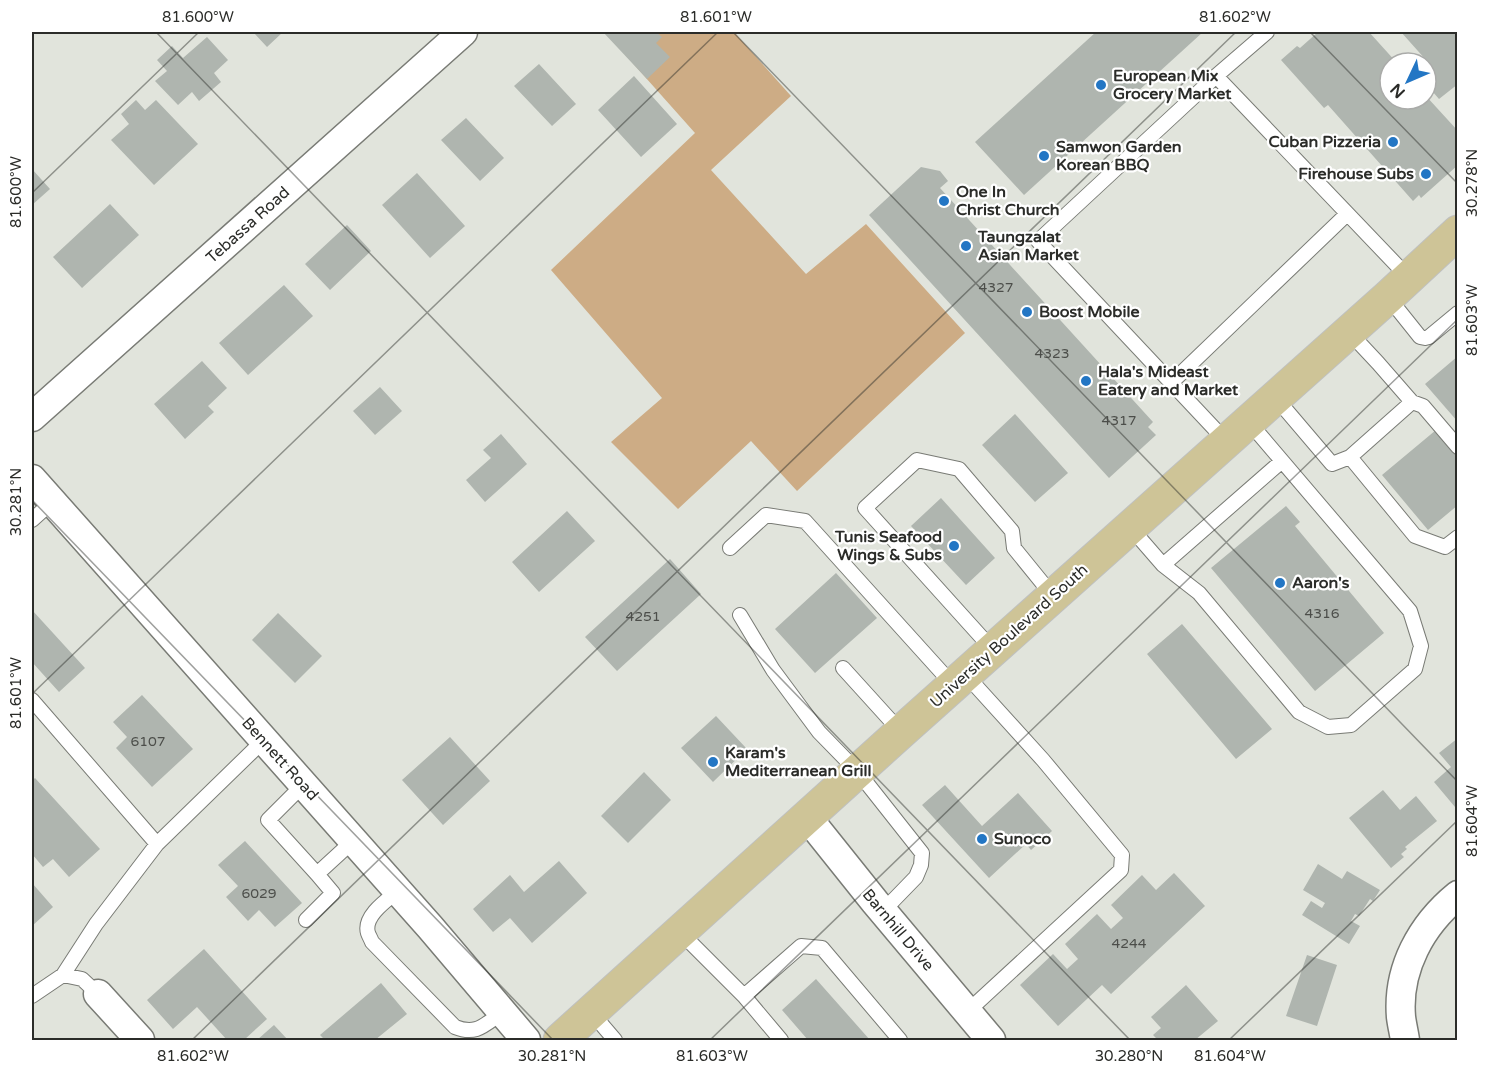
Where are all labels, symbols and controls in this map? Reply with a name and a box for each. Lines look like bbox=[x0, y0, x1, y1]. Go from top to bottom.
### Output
text: 81.600°W bbox=[162, 8, 234, 26]
text: 81.601°W bbox=[680, 8, 752, 26]
text: 81.602°W bbox=[1199, 8, 1271, 26]
north arrow bbox=[1378, 51, 1438, 111]
place label: European Mix Grocery Market bbox=[1113, 66, 1232, 104]
marker: European Mix Grocery Market bbox=[1094, 78, 1108, 92]
text: N bbox=[1386, 79, 1410, 102]
place label: Cuban Pizzeria bbox=[1269, 132, 1381, 152]
marker: Cuban Pizzeria bbox=[1386, 135, 1400, 149]
place label: Samwon Garden Korean BBQ bbox=[1056, 137, 1181, 175]
marker: Samwon Garden Korean BBQ bbox=[1037, 149, 1051, 163]
text: 30.278°N bbox=[1463, 149, 1481, 217]
text: 81.600°W bbox=[7, 156, 25, 228]
place label: Firehouse Subs bbox=[1298, 164, 1414, 184]
marker: Firehouse Subs bbox=[1419, 167, 1433, 181]
street label: Tebassa Road bbox=[202, 182, 294, 268]
place label: One In Christ Church bbox=[956, 182, 1060, 220]
marker: One In Christ Church bbox=[937, 194, 951, 208]
place label: Taungzalat Asian Market bbox=[977, 227, 1080, 265]
marker: Taungzalat Asian Market bbox=[959, 239, 973, 253]
house number: 4327 bbox=[978, 279, 1014, 296]
text: 81.603°W bbox=[1463, 284, 1481, 356]
place label: Boost Mobile bbox=[1039, 302, 1139, 322]
marker: Boost Mobile bbox=[1020, 305, 1034, 319]
house number: 4323 bbox=[1034, 345, 1070, 362]
place label: Hala's Mideast Eatery and Market bbox=[1098, 362, 1239, 400]
marker: Hala's Mideast Eatery and Market bbox=[1079, 374, 1093, 388]
house number: 4317 bbox=[1101, 412, 1137, 429]
text: 30.281°N bbox=[7, 468, 25, 536]
place label: Tunis Seafood Wings & Subs bbox=[834, 527, 942, 565]
marker: Tunis Seafood Wings & Subs bbox=[947, 539, 961, 553]
street label: University Boulevard South bbox=[926, 560, 1092, 712]
place label: Aaron's bbox=[1292, 573, 1350, 593]
marker: Aaron's bbox=[1273, 576, 1287, 590]
house number: 4316 bbox=[1304, 605, 1340, 622]
house number: 4251 bbox=[625, 608, 661, 625]
text: 81.601°W bbox=[7, 657, 25, 729]
street label: Bennett Road bbox=[237, 713, 323, 805]
house number: 6107 bbox=[130, 733, 166, 750]
place label: Karam's Mediterranean Grill bbox=[725, 743, 872, 781]
marker: Karam's Mediterranean Grill bbox=[706, 755, 720, 769]
text: 81.604°W bbox=[1463, 785, 1481, 857]
place label: Sunoco bbox=[994, 829, 1051, 849]
marker: Sunoco bbox=[975, 832, 989, 846]
house number: 6029 bbox=[241, 885, 277, 902]
street label: Barnhill Drive bbox=[858, 885, 938, 975]
house number: 4244 bbox=[1111, 935, 1147, 952]
text: 81.602°W bbox=[157, 1047, 229, 1065]
text: 30.281°N bbox=[518, 1047, 586, 1065]
text: 81.603°W bbox=[676, 1047, 748, 1065]
text: 30.280°N bbox=[1095, 1047, 1163, 1065]
text: 81.604°W bbox=[1194, 1047, 1266, 1065]

